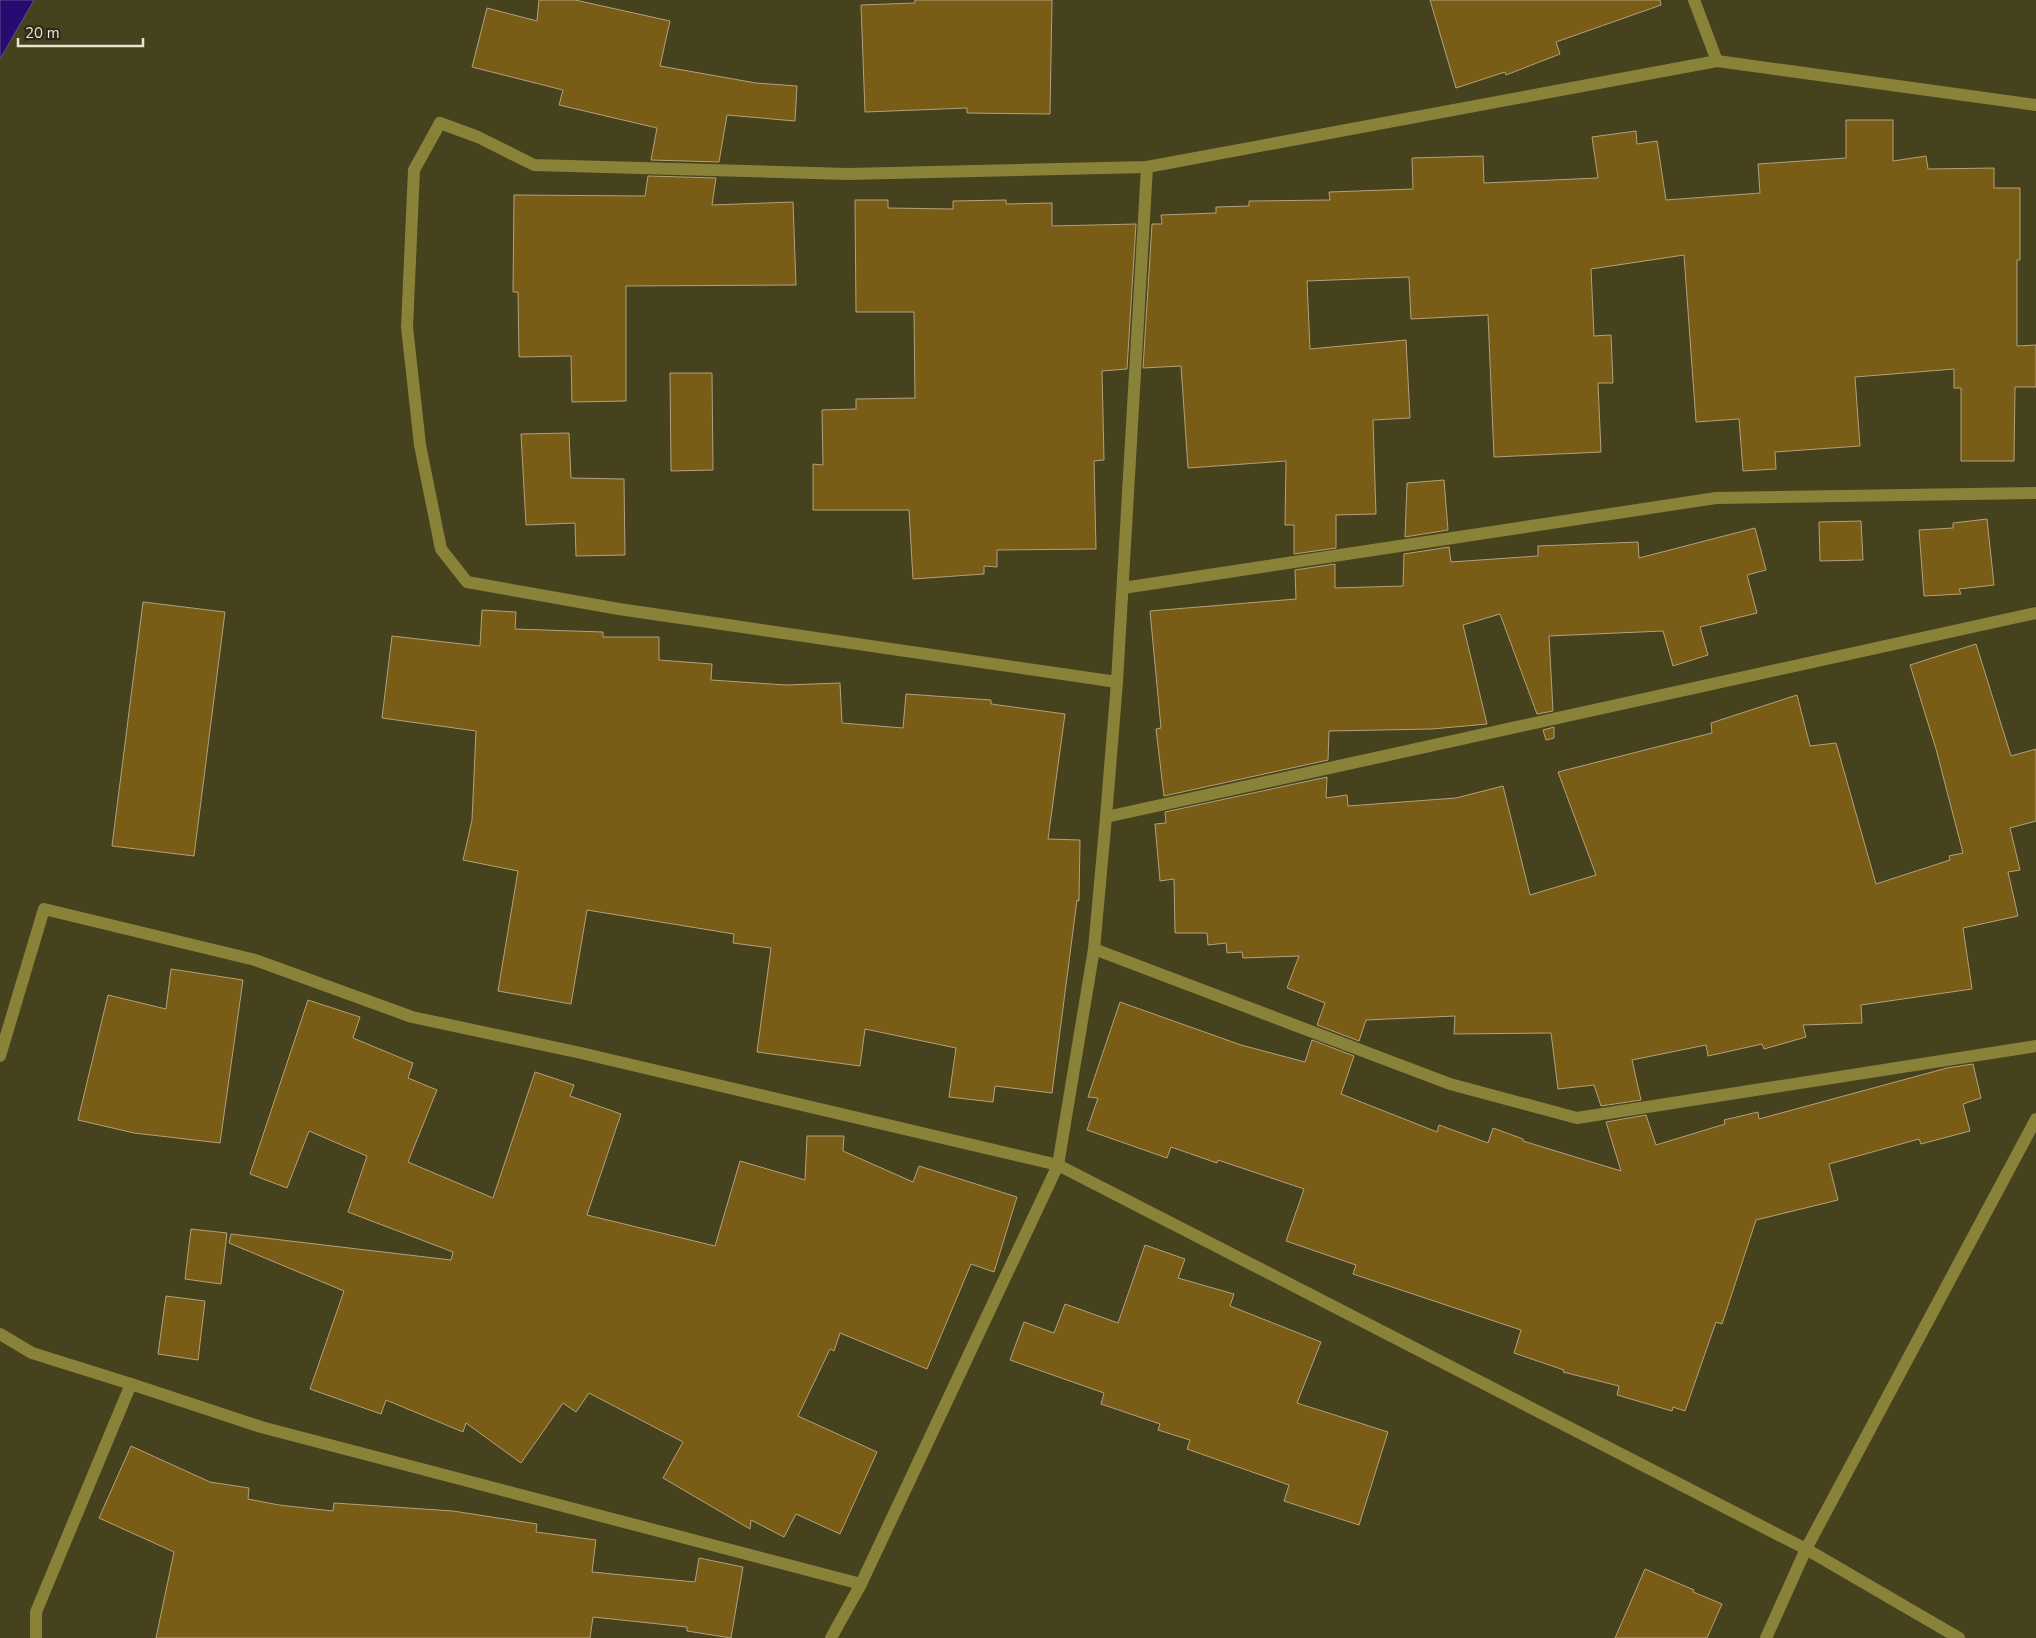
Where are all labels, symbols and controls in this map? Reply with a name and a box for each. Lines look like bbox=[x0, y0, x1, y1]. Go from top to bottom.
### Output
scale bar bbox=[18, 15, 142, 47]
text: 20 m bbox=[25, 23, 60, 43]

